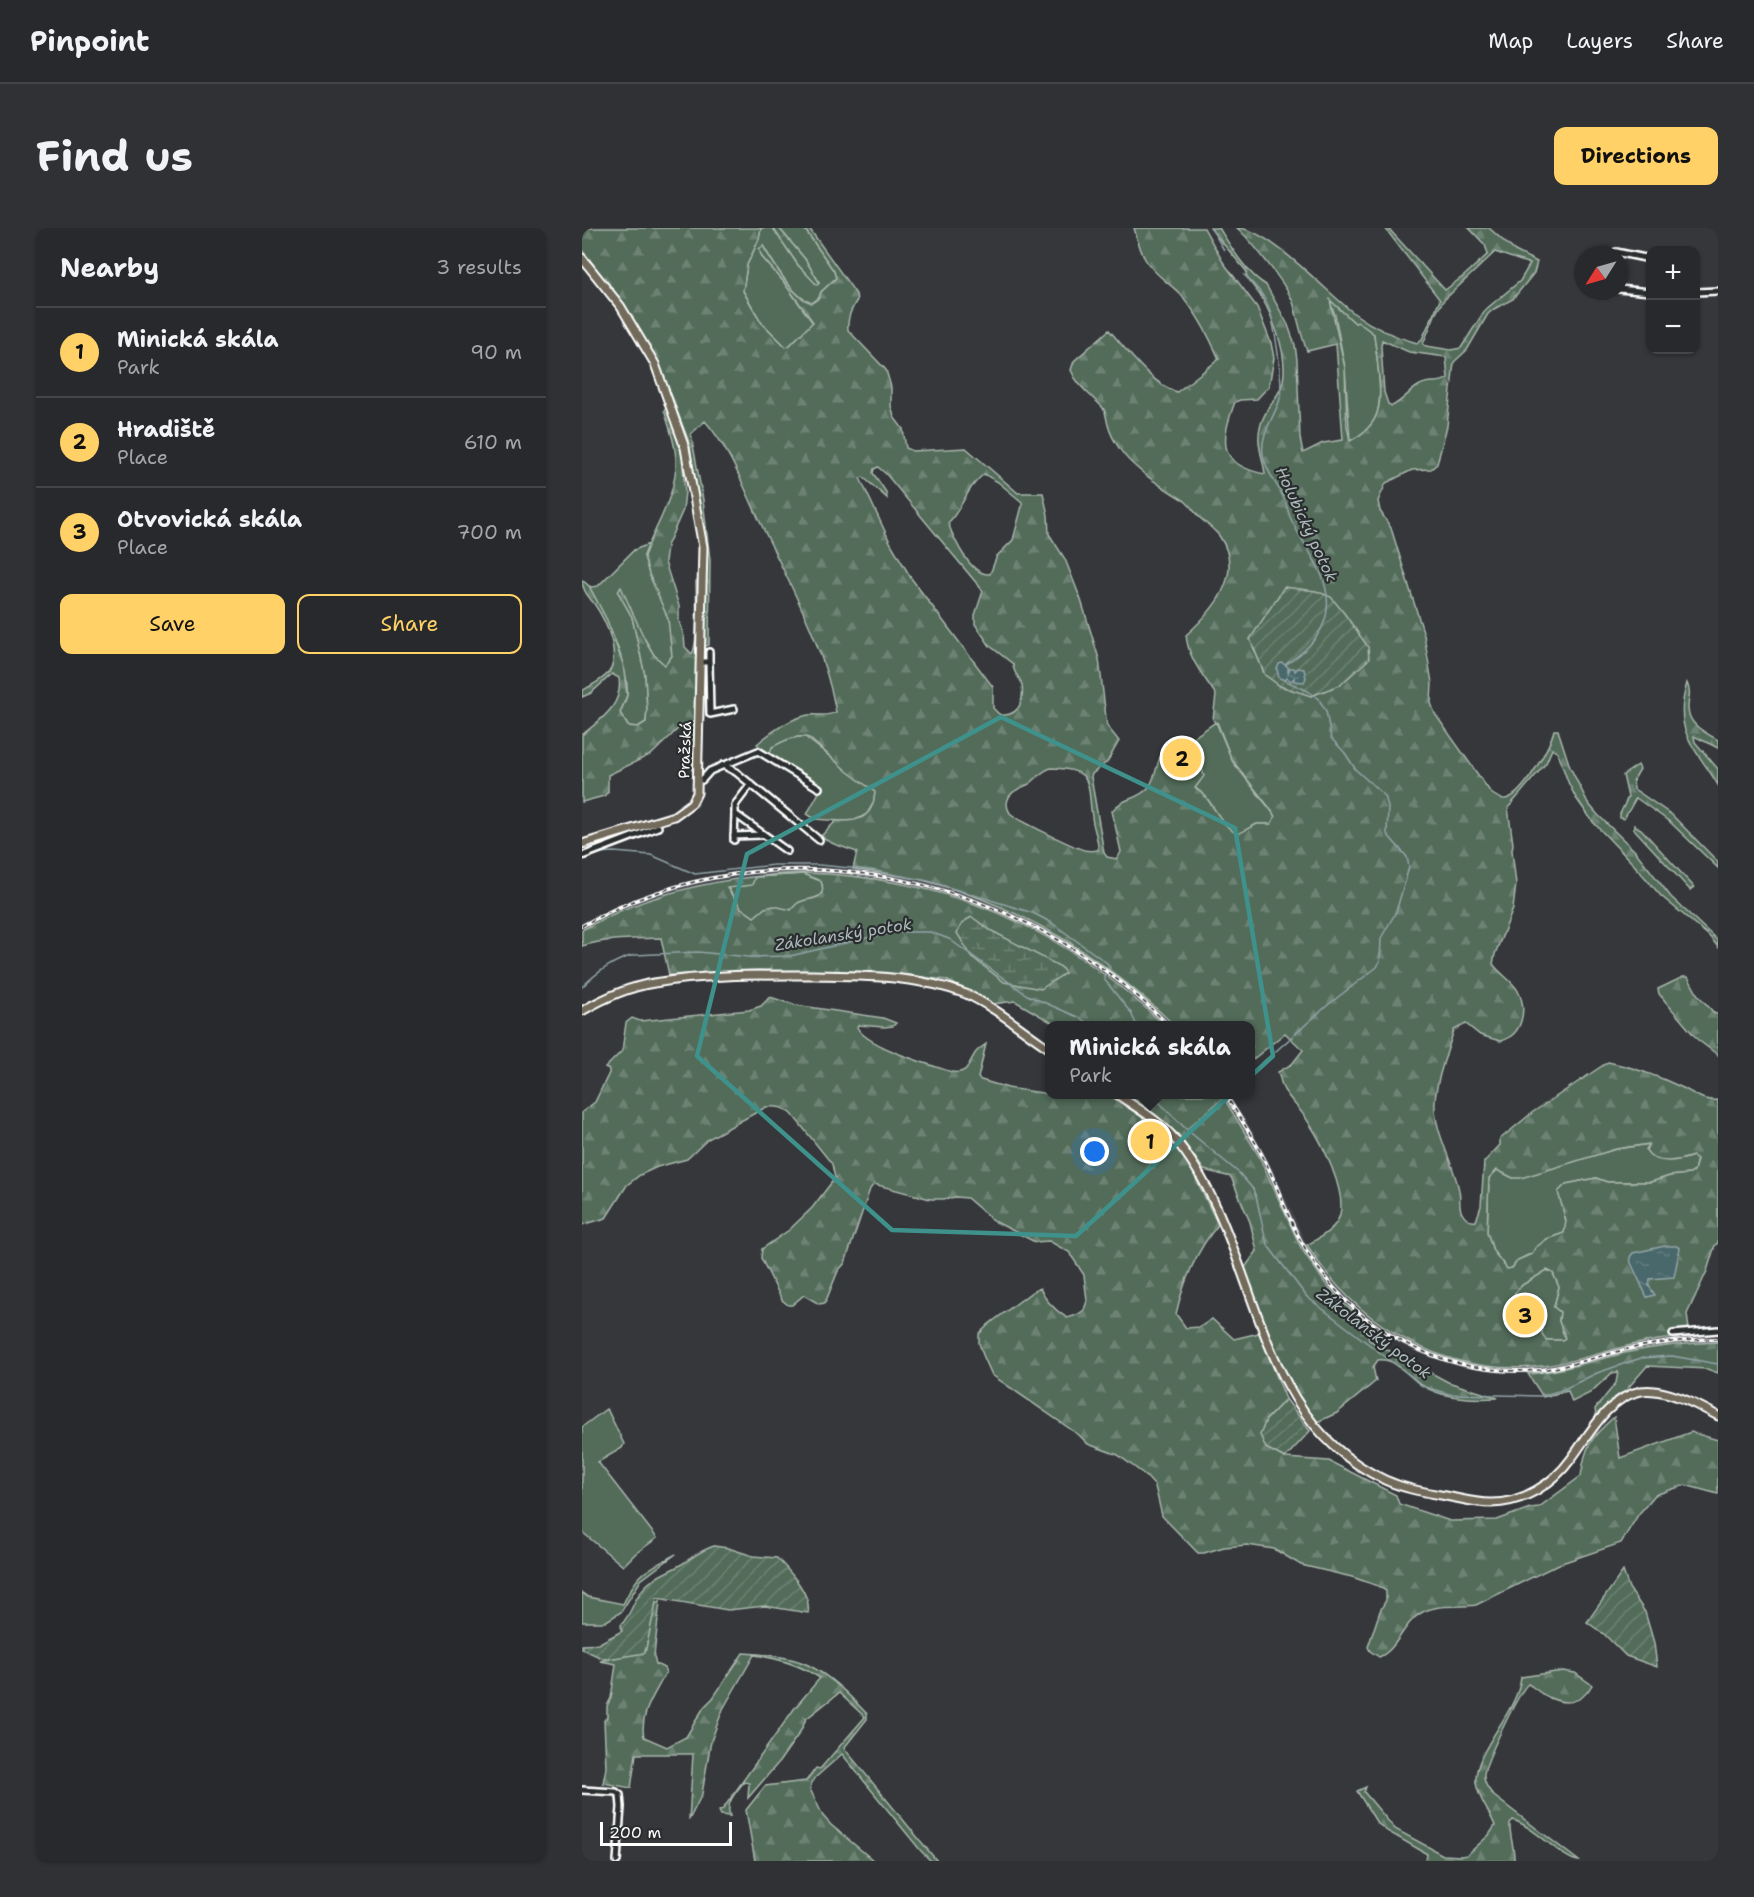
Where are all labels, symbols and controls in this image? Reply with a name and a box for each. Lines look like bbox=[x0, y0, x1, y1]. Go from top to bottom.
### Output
text: Pinpoint bbox=[30, 22, 149, 60]
text: Map bbox=[1488, 27, 1533, 55]
text: Layers bbox=[1566, 27, 1633, 55]
text: Share bbox=[1666, 27, 1724, 55]
button: Directions bbox=[1554, 127, 1718, 185]
text: Find us bbox=[36, 128, 193, 184]
north arrow bbox=[1574, 246, 1628, 300]
map controls bbox=[1646, 246, 1700, 354]
button: + bbox=[1646, 246, 1700, 300]
text: Nearby bbox=[60, 250, 159, 285]
text: 3 results bbox=[436, 254, 522, 280]
button: − bbox=[1646, 300, 1700, 354]
text: Minická skála bbox=[117, 325, 278, 354]
text: 1 bbox=[75, 339, 84, 365]
text: 90 m bbox=[470, 339, 522, 365]
text: Park bbox=[117, 354, 160, 380]
text: Hradiště bbox=[117, 415, 215, 444]
text: 2 bbox=[73, 429, 87, 455]
text: 610 m bbox=[464, 429, 522, 455]
text: Place bbox=[117, 444, 168, 470]
water label: Holubický potok bbox=[1271, 463, 1342, 585]
text: Otvovická skála bbox=[117, 505, 302, 534]
text: 3 bbox=[73, 519, 87, 545]
text: 700 m bbox=[457, 519, 522, 545]
text: Place bbox=[117, 534, 168, 560]
button: Save bbox=[60, 594, 285, 654]
button: Share bbox=[297, 594, 522, 654]
street label: Pražská bbox=[674, 720, 696, 779]
pin: 2 bbox=[1162, 736, 1202, 780]
water label: Zákolanský potok bbox=[773, 913, 913, 956]
popup bbox=[1045, 1021, 1255, 1099]
text: Minická skála bbox=[1069, 1033, 1231, 1062]
text: Park bbox=[1069, 1062, 1112, 1088]
pin: 1 bbox=[1130, 1118, 1170, 1164]
your location bbox=[1080, 1137, 1109, 1166]
water label: Zákolanský potok bbox=[1312, 1283, 1435, 1384]
pin: 3 bbox=[1506, 1292, 1544, 1338]
scale bar bbox=[600, 1819, 732, 1846]
text: 200 m bbox=[609, 1822, 661, 1843]

